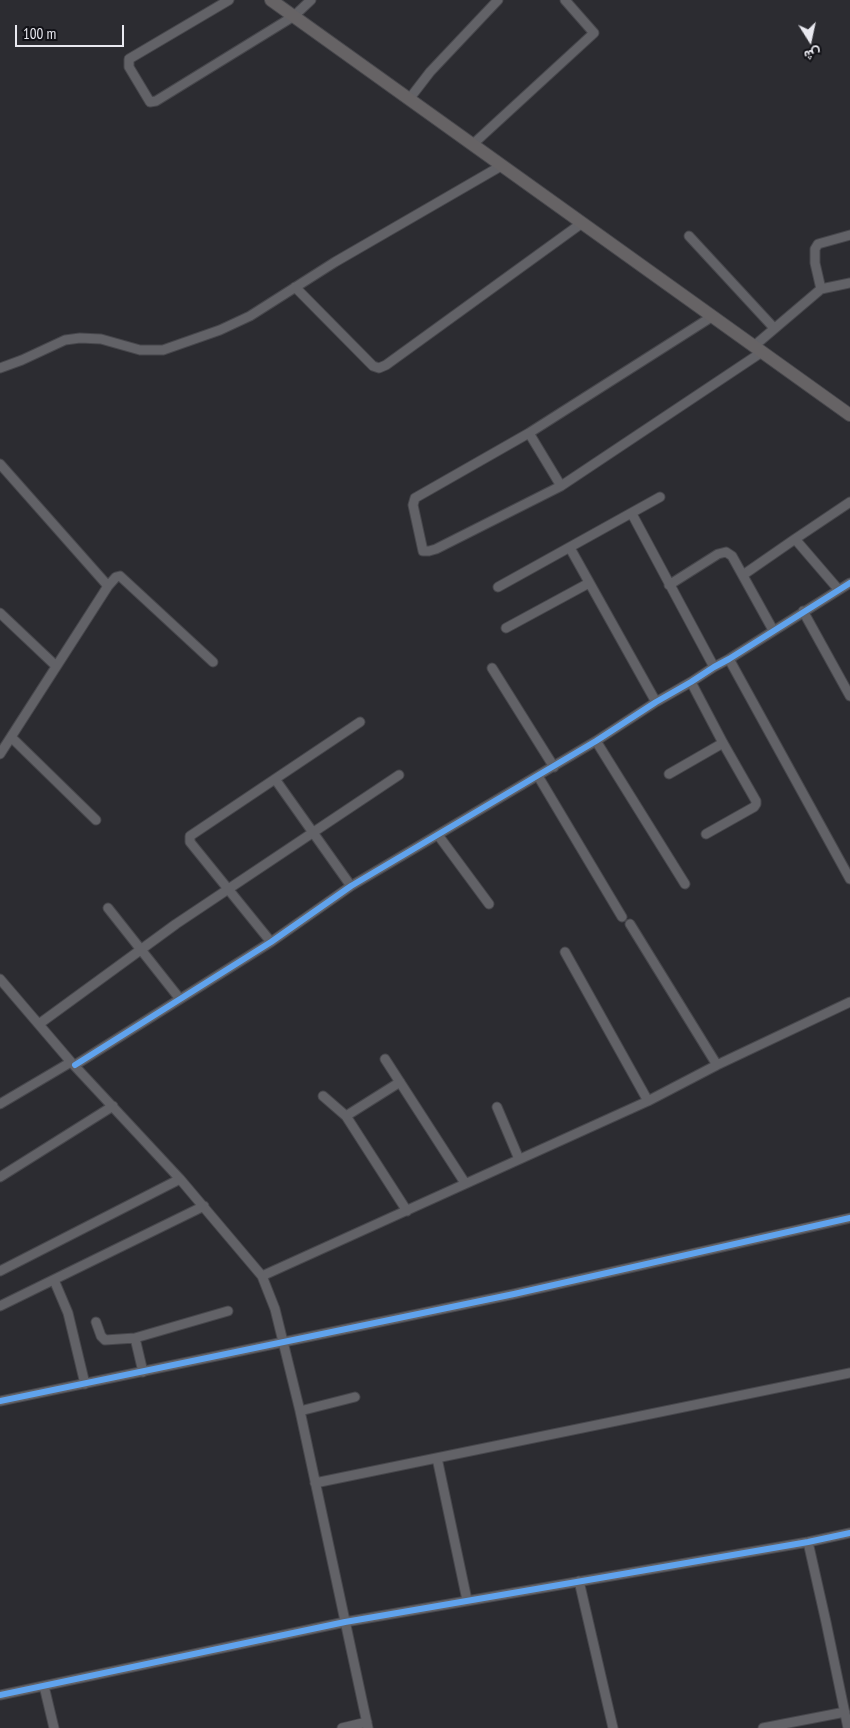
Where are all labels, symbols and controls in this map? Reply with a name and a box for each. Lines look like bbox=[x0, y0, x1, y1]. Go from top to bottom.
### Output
scale bar bbox=[18, 15, 126, 47]
north arrow bbox=[785, 15, 835, 65]
text: 100 m bbox=[23, 24, 56, 43]
text: ش bbox=[803, 44, 822, 65]

